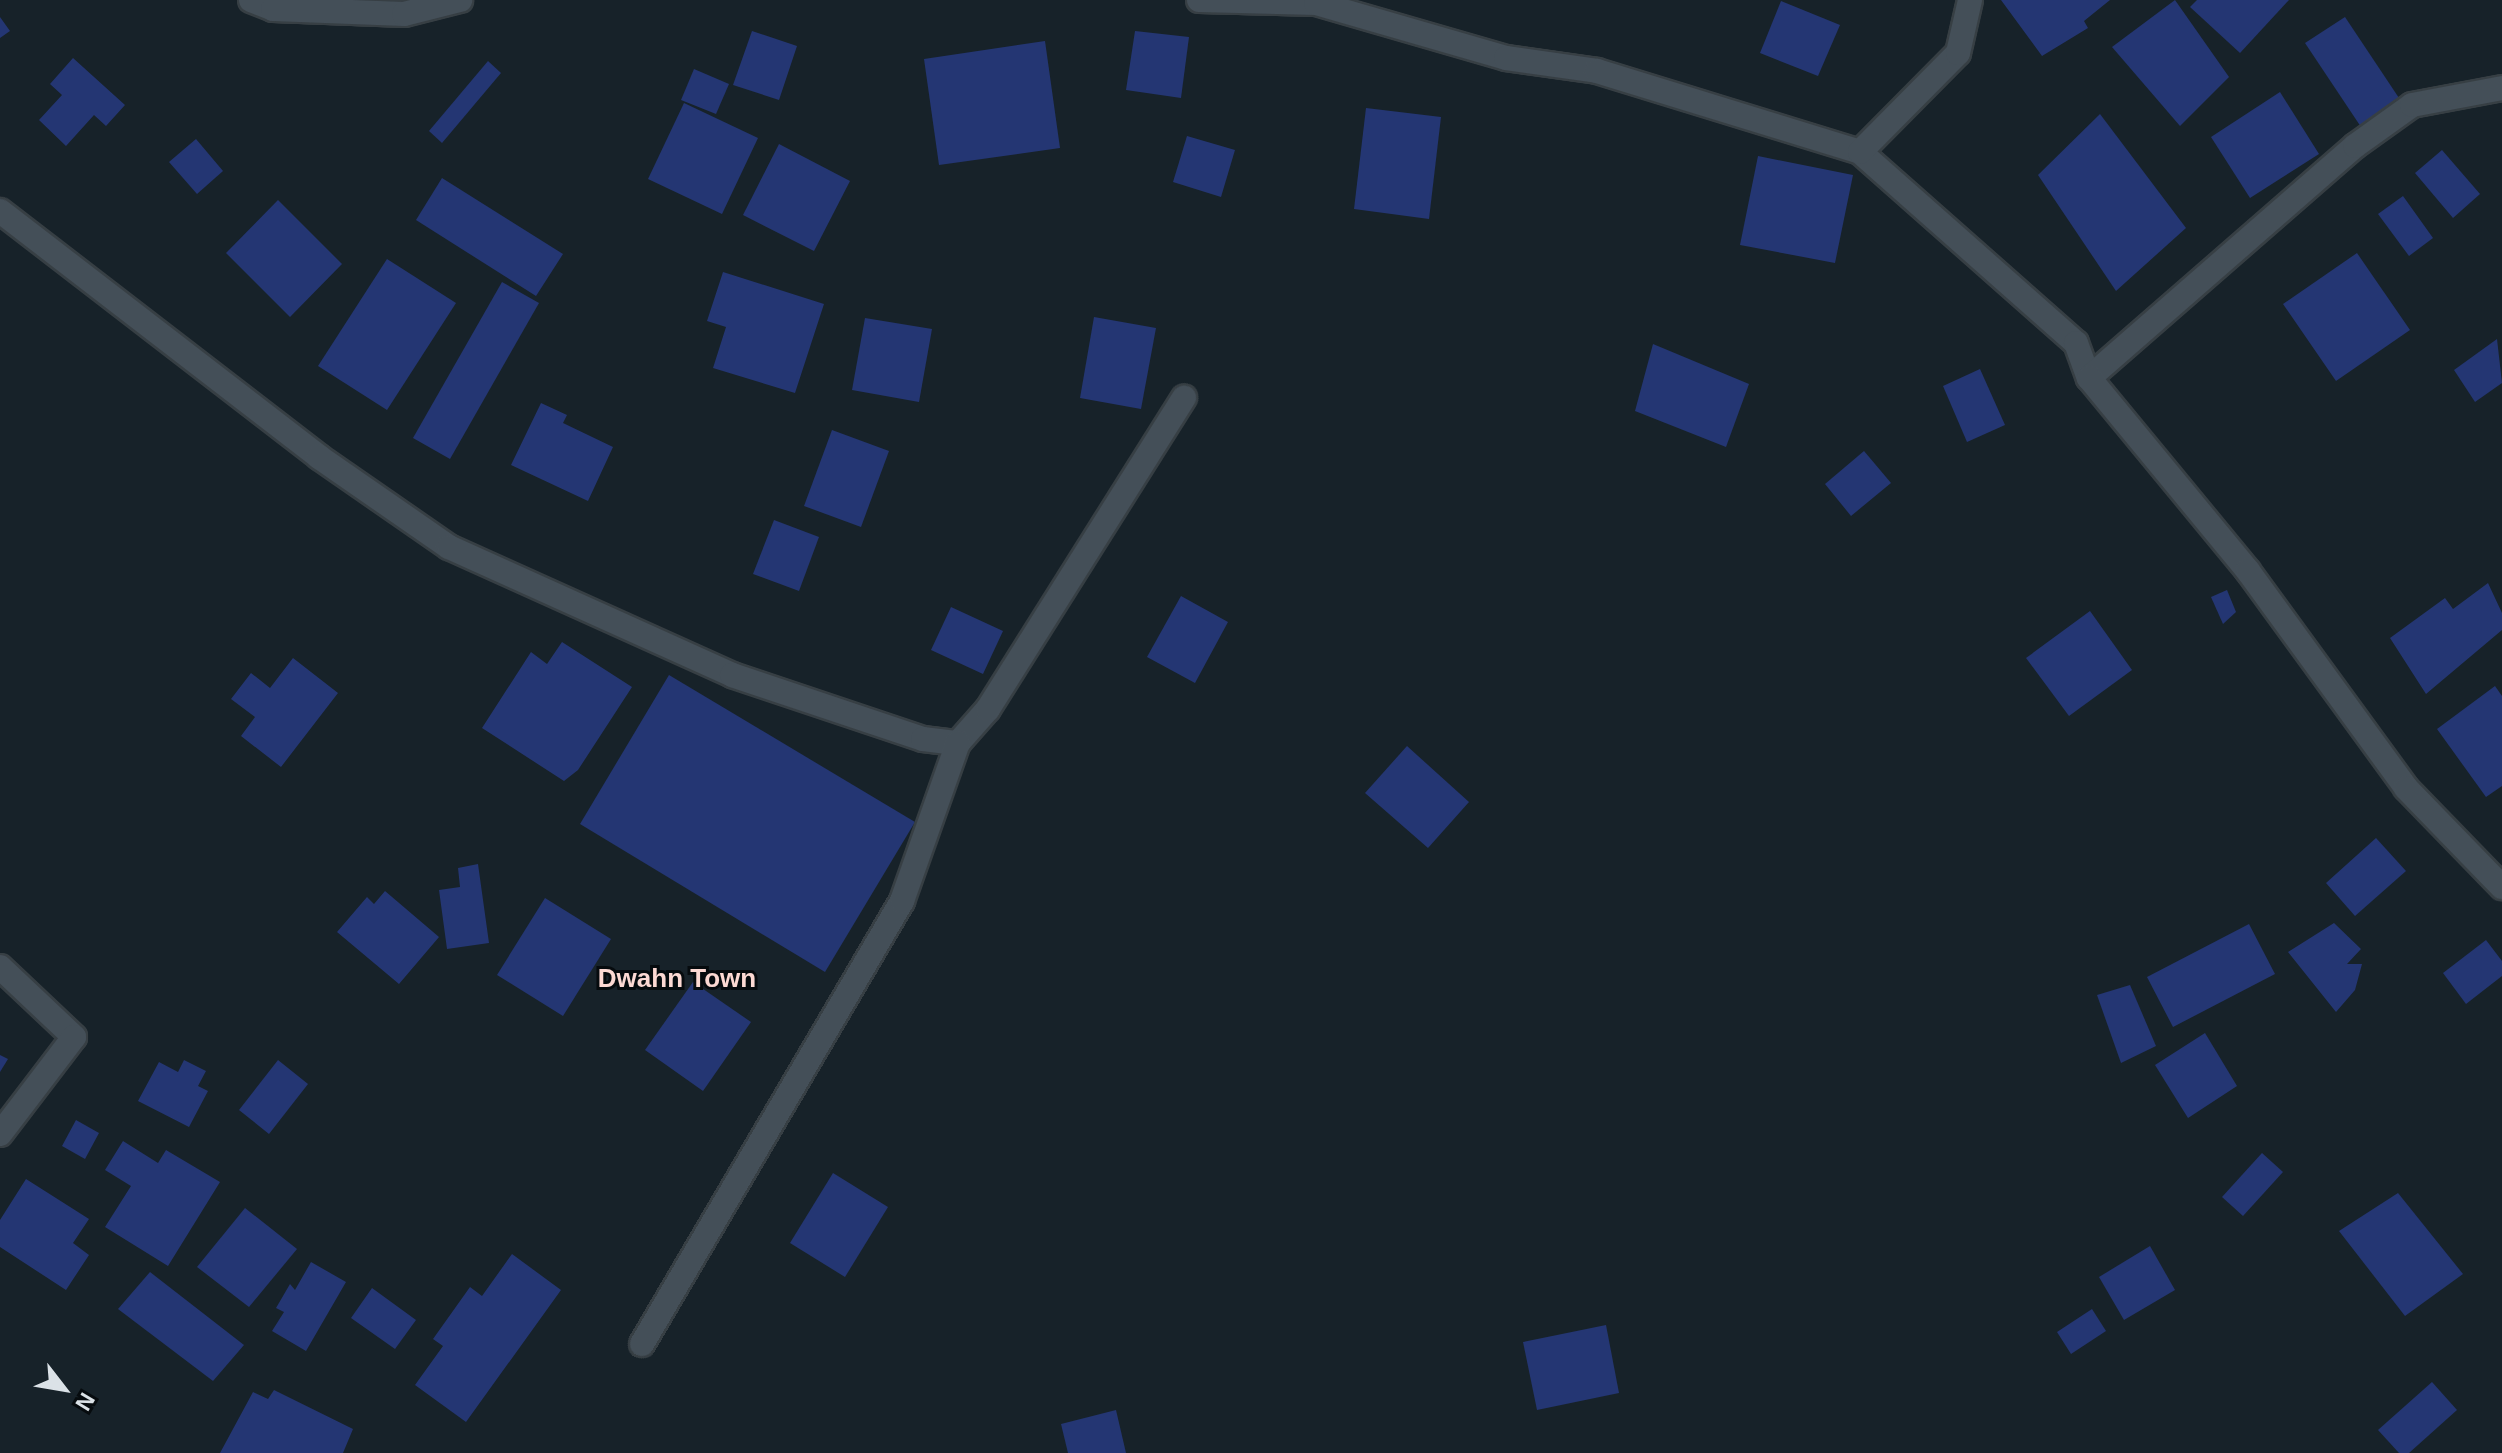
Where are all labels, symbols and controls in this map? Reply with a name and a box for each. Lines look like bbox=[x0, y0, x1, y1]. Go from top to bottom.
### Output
district label: Dwahn Town bbox=[598, 963, 756, 995]
north arrow bbox=[24, 1349, 104, 1429]
text: N bbox=[70, 1388, 100, 1415]

